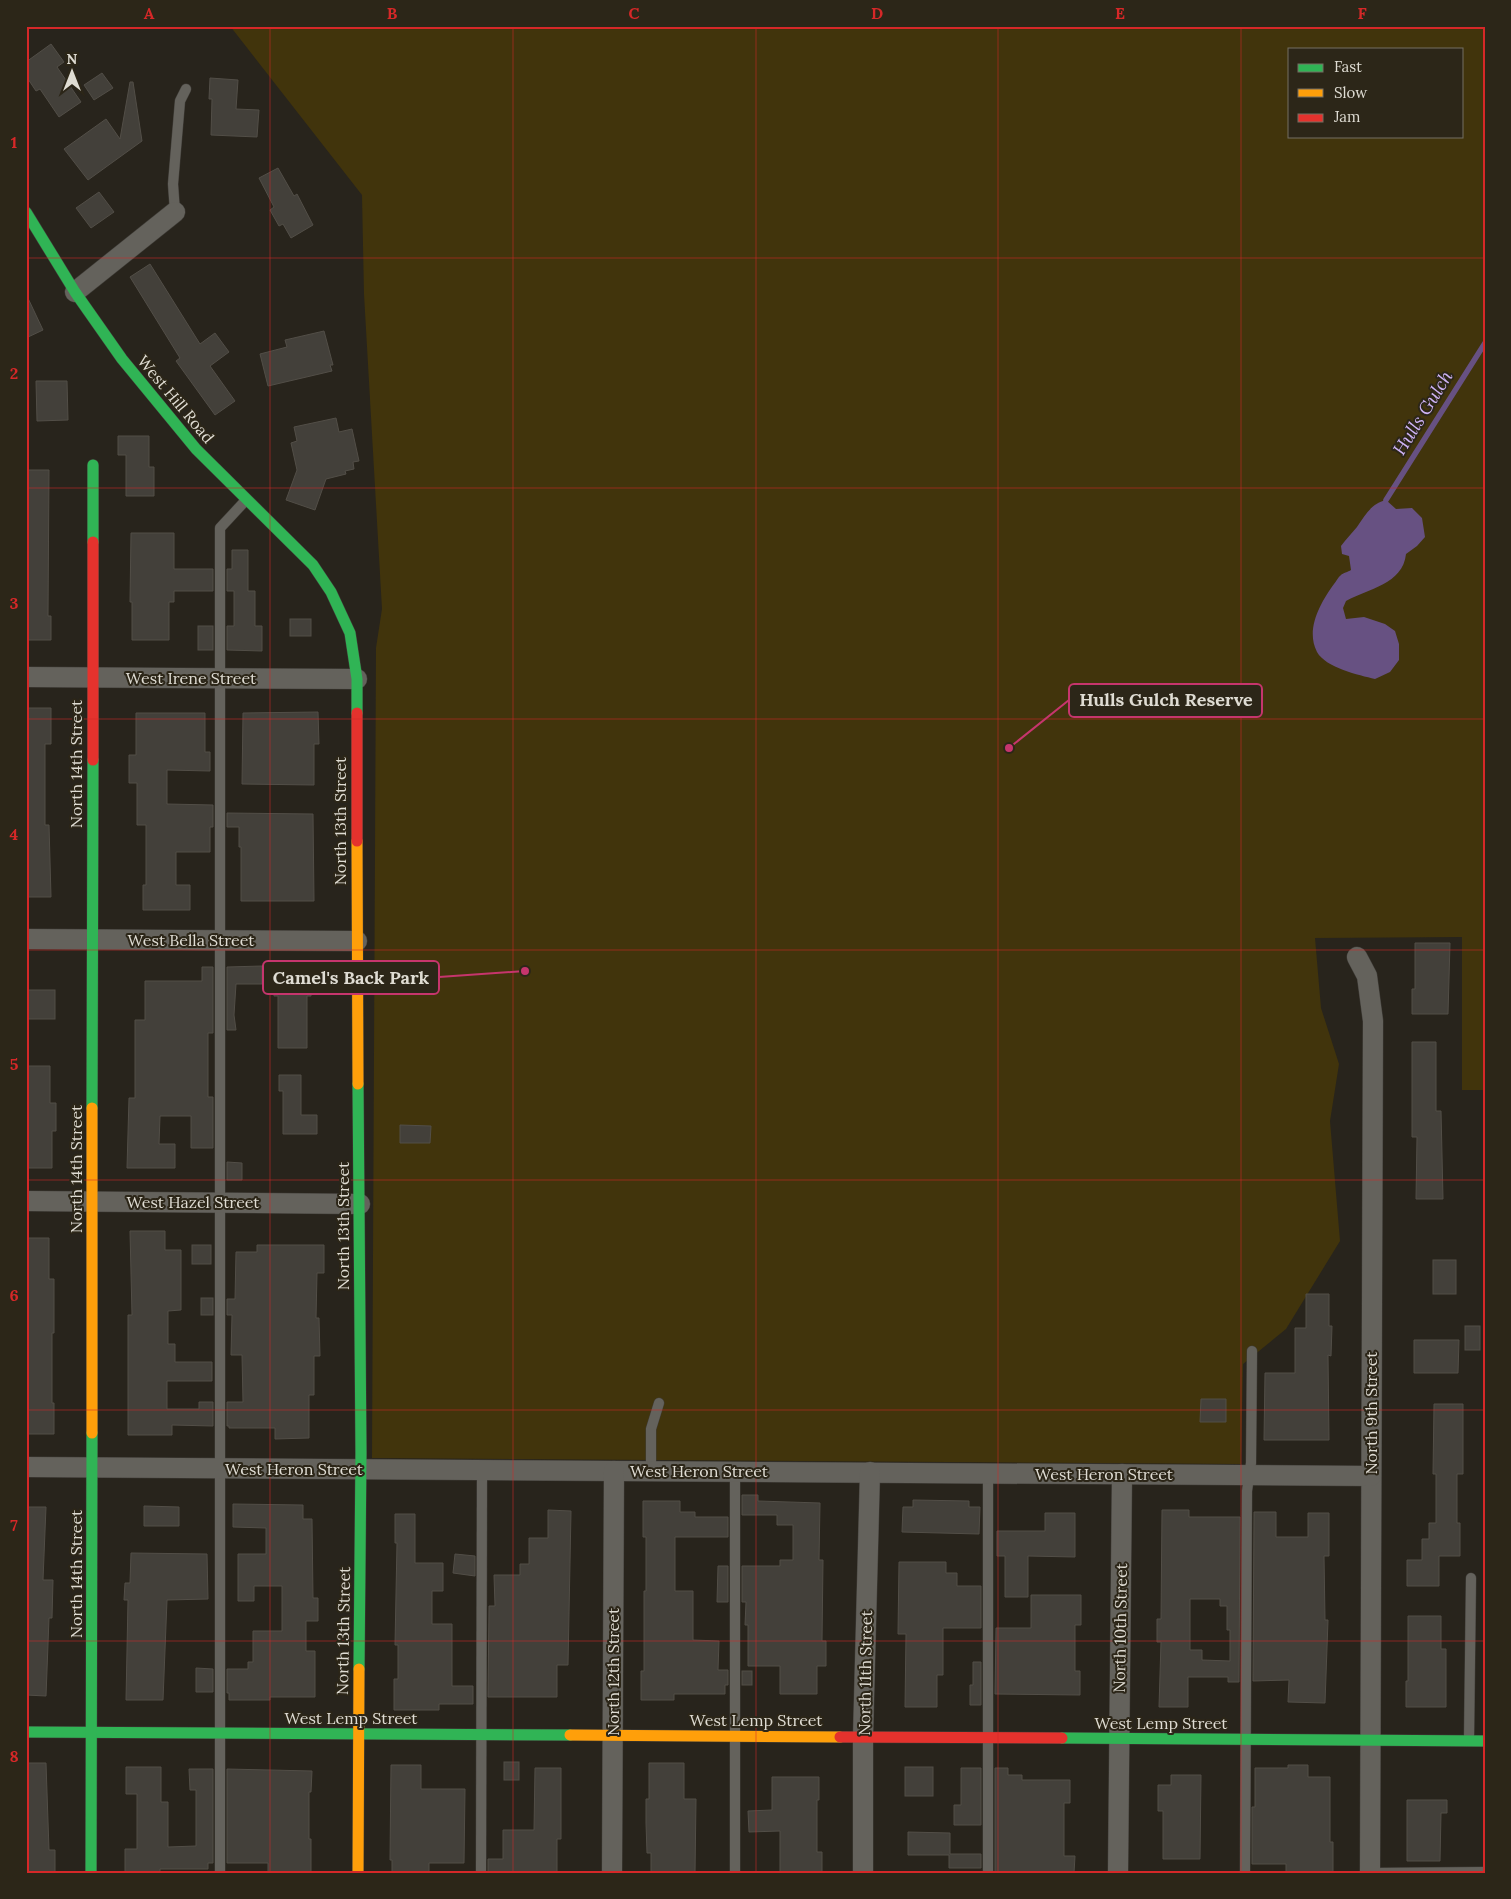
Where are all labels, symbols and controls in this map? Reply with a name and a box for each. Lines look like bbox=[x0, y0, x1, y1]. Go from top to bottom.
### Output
text: A bbox=[144, 3, 155, 23]
text: B bbox=[387, 3, 398, 23]
text: C bbox=[628, 3, 640, 23]
text: D bbox=[871, 3, 883, 23]
text: E bbox=[1115, 3, 1125, 23]
text: F bbox=[1357, 3, 1367, 23]
north arrow bbox=[48, 48, 98, 98]
legend bbox=[1288, 48, 1464, 138]
text: N bbox=[67, 50, 78, 68]
text: Fast bbox=[1334, 57, 1362, 76]
text: Slow bbox=[1334, 83, 1367, 102]
text: Jam bbox=[1333, 107, 1361, 126]
text: 1 bbox=[11, 132, 17, 152]
street label: West Hill Road bbox=[133, 351, 219, 447]
text: 2 bbox=[10, 363, 18, 383]
water label: Hulls Gulch bbox=[1388, 366, 1458, 459]
text: 3 bbox=[10, 593, 19, 613]
street label: West Irene Street bbox=[126, 668, 257, 688]
callout: Hulls Gulch Reserve bbox=[1069, 684, 1262, 717]
text: Hulls Gulch Reserve bbox=[1079, 688, 1253, 711]
street label: North 14th Street bbox=[66, 699, 86, 828]
street label: North 13th Street bbox=[330, 756, 350, 885]
text: 4 bbox=[10, 824, 19, 844]
street label: West Bella Street bbox=[128, 930, 255, 950]
callout: Camel's Back Park bbox=[263, 961, 439, 994]
text: Camel's Back Park bbox=[273, 966, 429, 989]
text: 5 bbox=[10, 1054, 19, 1074]
street label: North 14th Street bbox=[66, 1104, 86, 1233]
street label: North 13th Street bbox=[333, 1161, 353, 1290]
street label: West Hazel Street bbox=[126, 1192, 260, 1212]
text: 6 bbox=[9, 1285, 19, 1305]
street label: North 9th Street bbox=[1361, 1351, 1381, 1475]
street label: West Heron Street bbox=[225, 1459, 364, 1479]
street label: West Heron Street bbox=[630, 1461, 769, 1481]
street label: West Heron Street bbox=[1035, 1464, 1174, 1484]
street label: North 14th Street bbox=[66, 1509, 86, 1638]
text: 7 bbox=[10, 1515, 18, 1535]
street label: North 10th Street bbox=[1109, 1562, 1131, 1693]
street label: North 13th Street bbox=[332, 1566, 354, 1695]
street label: North 12th Street bbox=[603, 1607, 623, 1736]
street label: North 11th Street bbox=[854, 1609, 876, 1736]
street label: West Lemp Street bbox=[284, 1708, 418, 1728]
street label: West Lemp Street bbox=[689, 1710, 823, 1730]
street label: West Lemp Street bbox=[1094, 1713, 1228, 1733]
text: 8 bbox=[9, 1746, 19, 1766]

